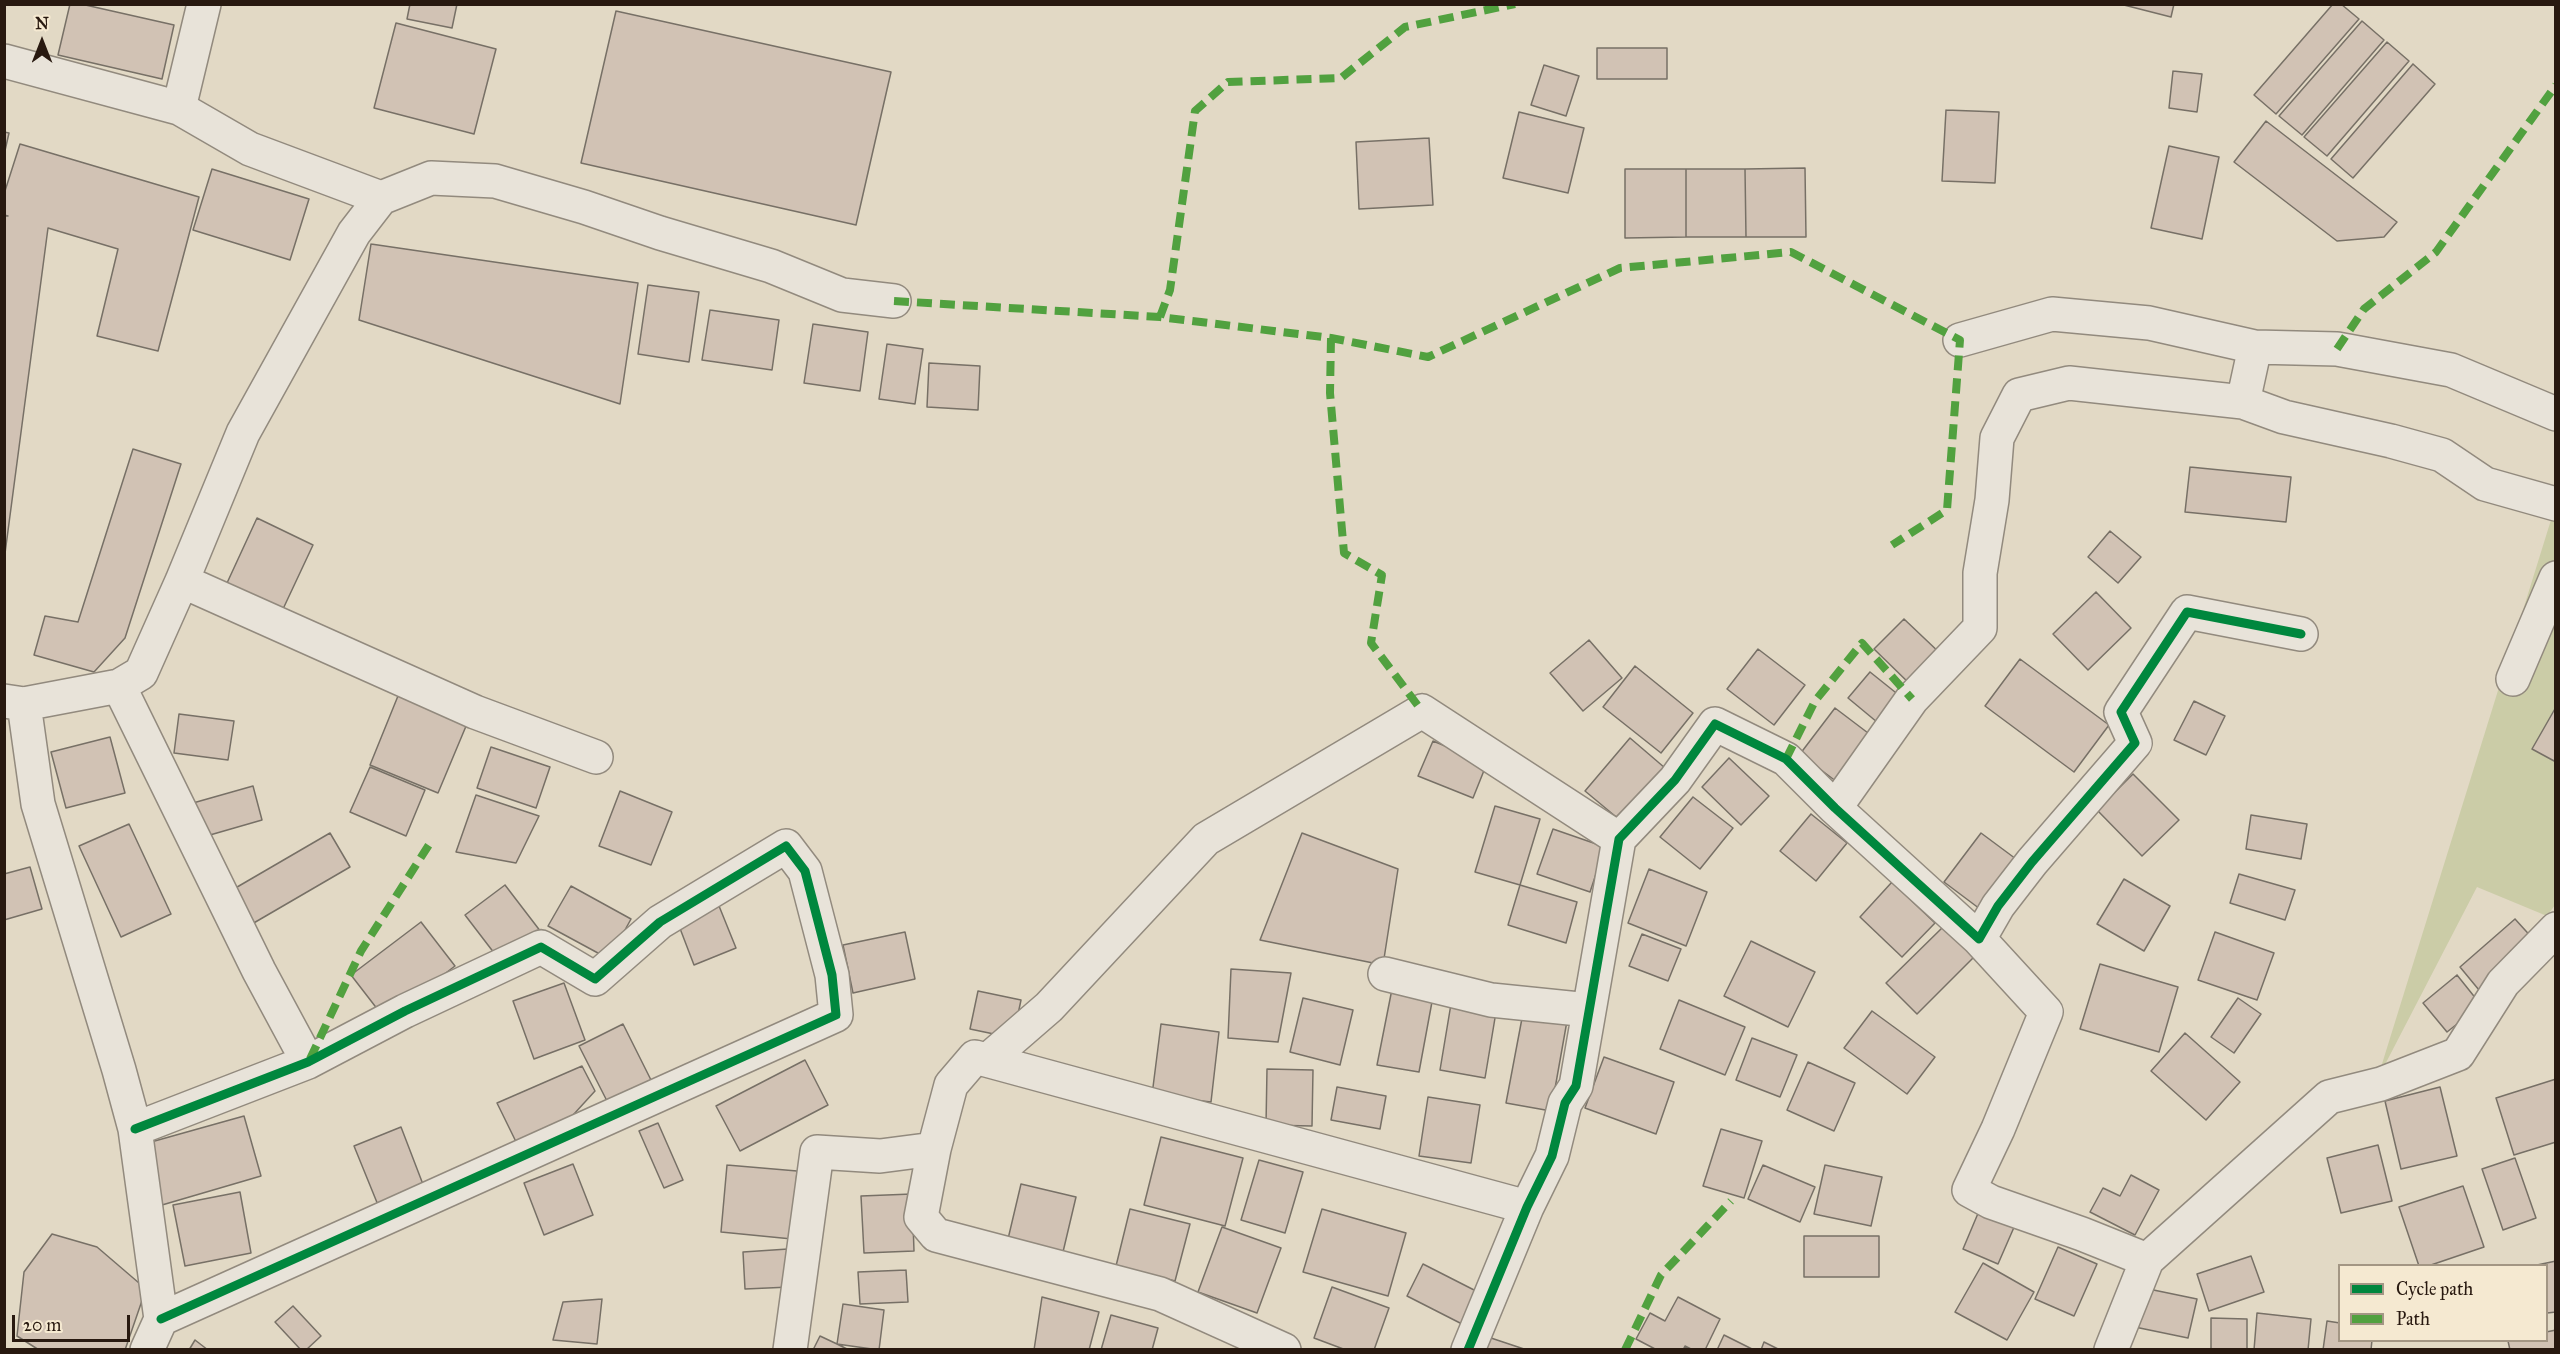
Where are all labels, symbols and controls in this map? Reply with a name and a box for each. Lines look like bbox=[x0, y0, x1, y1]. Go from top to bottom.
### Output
north arrow bbox=[12, 12, 72, 72]
text: N bbox=[35, 14, 49, 33]
legend bbox=[2338, 1264, 2548, 1342]
text: Cycle path bbox=[2396, 1278, 2473, 1300]
scale bar bbox=[15, 1303, 134, 1341]
text: Path bbox=[2396, 1308, 2430, 1330]
text: 20 m bbox=[23, 1314, 61, 1336]

